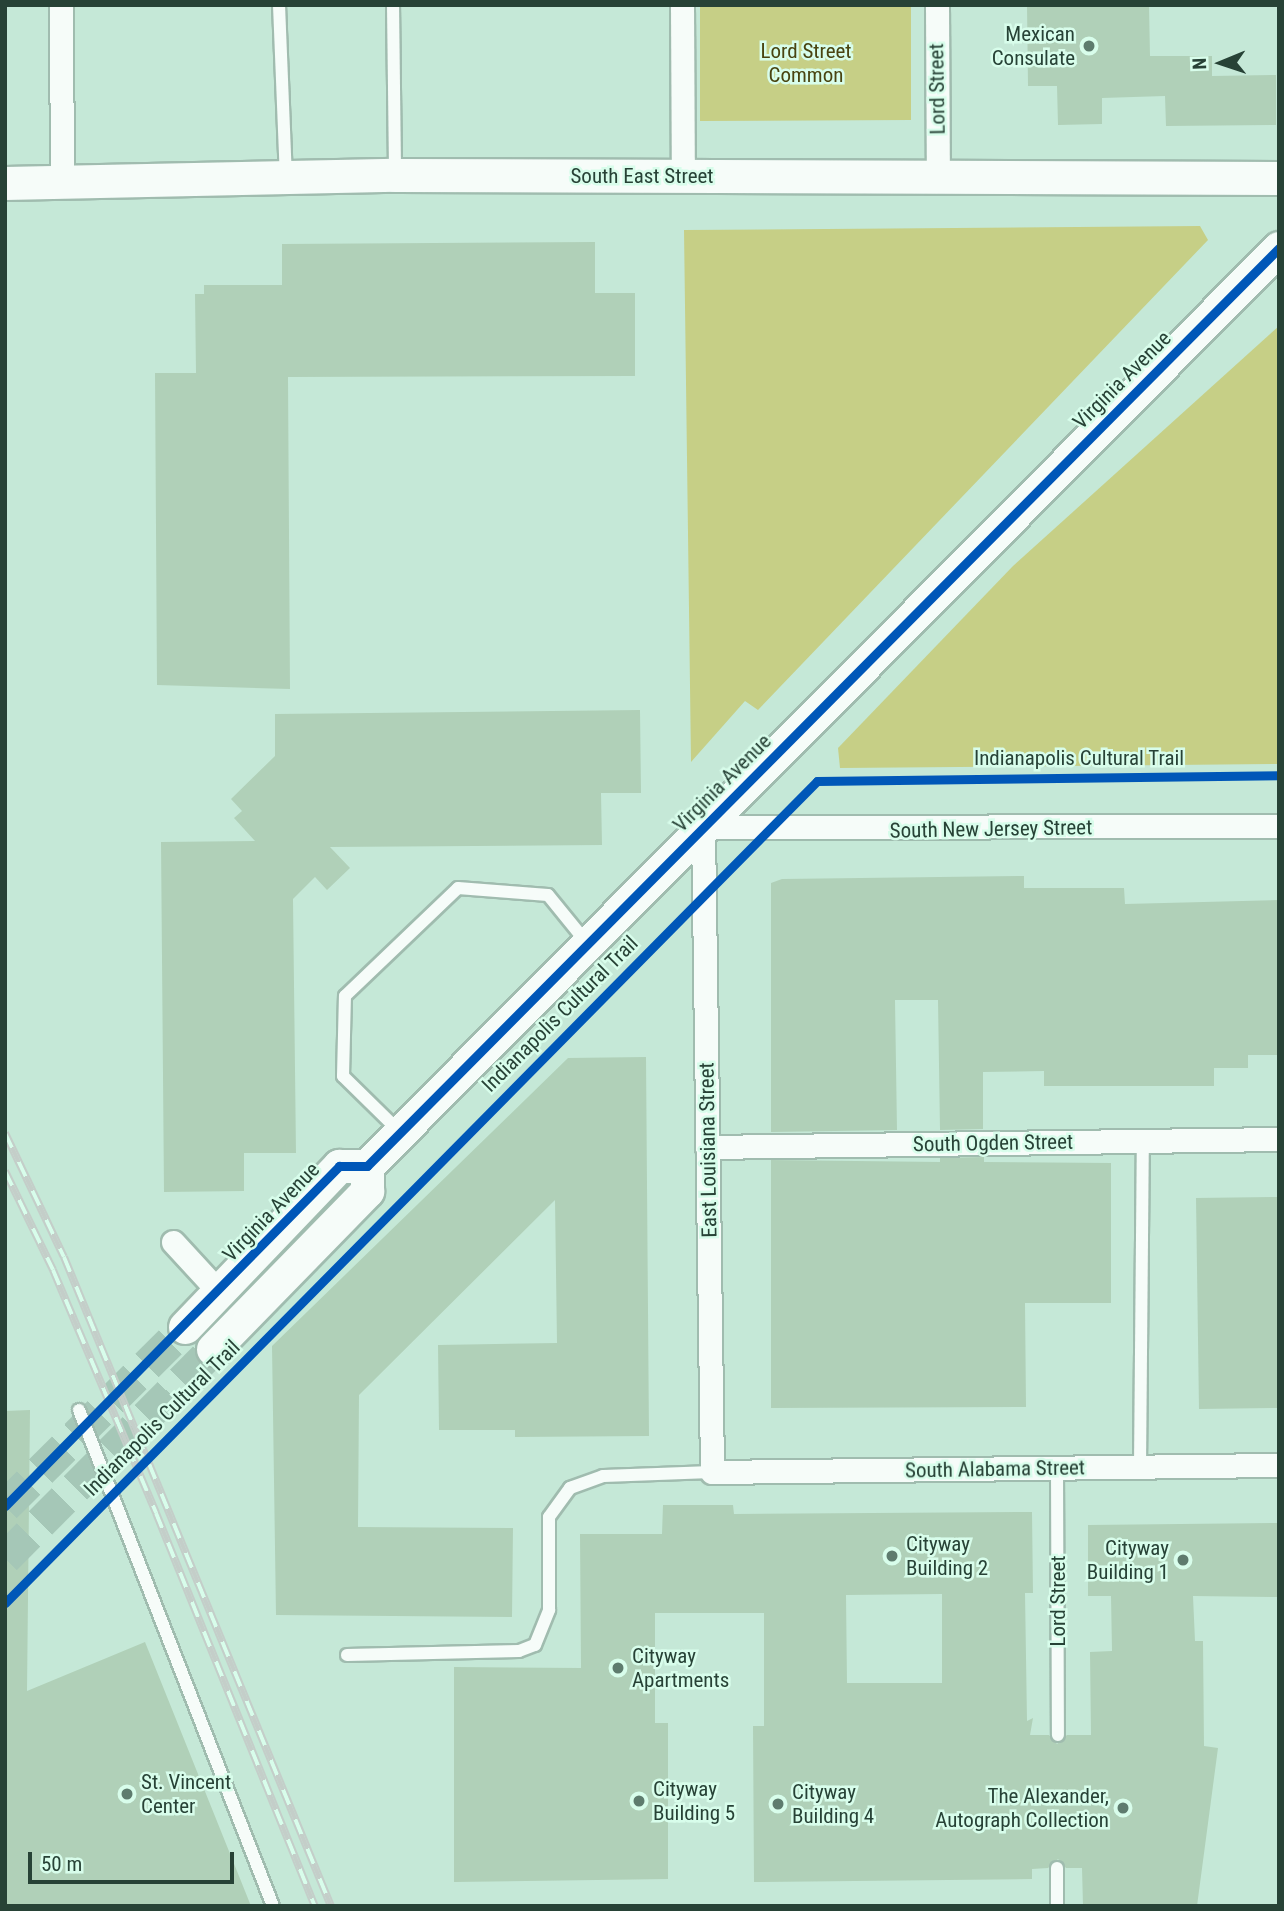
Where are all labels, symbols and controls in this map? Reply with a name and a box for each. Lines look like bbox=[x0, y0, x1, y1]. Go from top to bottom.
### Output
place label: Mexican Consulate bbox=[992, 21, 1075, 71]
north arrow bbox=[1186, 28, 1256, 98]
park label: Lord Street Common bbox=[760, 38, 852, 88]
marker: Mexican Consulate bbox=[1081, 38, 1097, 54]
street label: Lord Street bbox=[924, 43, 950, 135]
text: N bbox=[1188, 58, 1211, 70]
street label: South East Street bbox=[570, 163, 714, 189]
street label: Virginia Avenue bbox=[1068, 326, 1176, 434]
street label: Virginia Avenue bbox=[668, 729, 776, 837]
street label: Indianapolis Cultural Trail bbox=[974, 745, 1184, 771]
street label: South New Jersey Street bbox=[890, 815, 1092, 843]
street label: Indianapolis Cultural Trail bbox=[477, 931, 643, 1097]
street label: East Louisiana Street bbox=[694, 1062, 722, 1238]
street label: South Ogden Street bbox=[913, 1129, 1073, 1157]
street label: Virginia Avenue bbox=[217, 1157, 325, 1267]
street label: Indianapolis Cultural Trail bbox=[79, 1335, 245, 1501]
street label: South Alabama Street bbox=[905, 1455, 1085, 1483]
place label: Cityway Building 2 bbox=[906, 1531, 988, 1581]
place label: Cityway Building 1 bbox=[1087, 1535, 1169, 1585]
marker: Cityway Building 2 bbox=[884, 1548, 900, 1564]
marker: Cityway Building 1 bbox=[1175, 1552, 1191, 1568]
street label: Lord Street bbox=[1045, 1555, 1071, 1647]
place label: Cityway Apartments bbox=[632, 1643, 729, 1693]
marker: Cityway Apartments bbox=[610, 1660, 626, 1676]
place label: St. Vincent Center bbox=[141, 1769, 231, 1819]
place label: Cityway Building 5 bbox=[653, 1776, 735, 1826]
place label: Cityway Building 4 bbox=[792, 1779, 874, 1829]
place label: The Alexander, Autograph Collection bbox=[935, 1783, 1109, 1833]
marker: St. Vincent Center bbox=[119, 1786, 135, 1802]
marker: Cityway Building 5 bbox=[631, 1793, 647, 1809]
marker: Cityway Building 4 bbox=[770, 1796, 786, 1812]
marker: The Alexander, Autograph Collection bbox=[1115, 1800, 1131, 1816]
scale bar bbox=[32, 1838, 238, 1882]
text: 50 m bbox=[41, 1852, 82, 1876]

